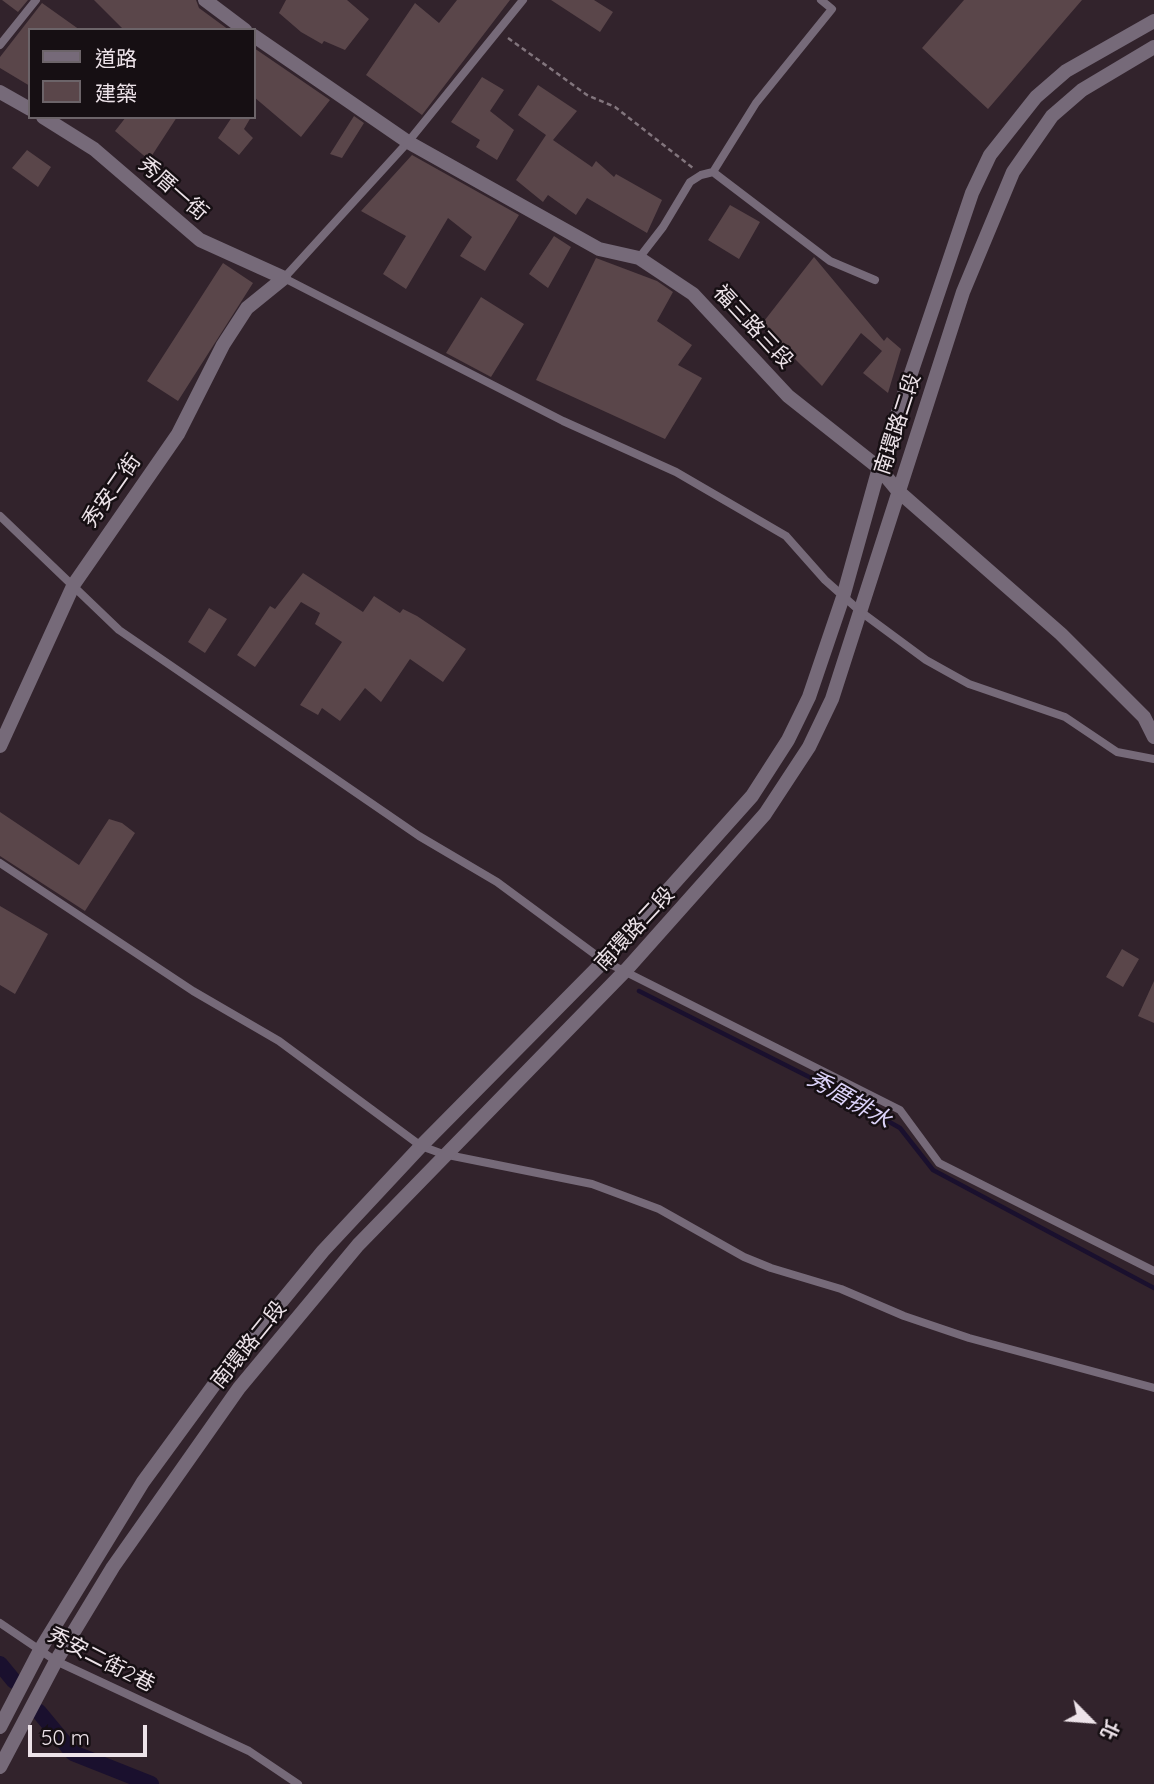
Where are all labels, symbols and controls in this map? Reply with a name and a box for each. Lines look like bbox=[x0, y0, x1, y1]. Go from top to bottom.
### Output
legend bbox=[28, 28, 256, 119]
text: 道路 bbox=[95, 45, 137, 71]
text: 建築 bbox=[95, 80, 137, 106]
street label: 秀厝一街 bbox=[133, 152, 213, 226]
street label: 福三路三段 bbox=[708, 280, 798, 374]
street label: 南環路二段 bbox=[870, 370, 926, 478]
street label: 秀安二街 bbox=[78, 449, 146, 533]
street label: 南環路二段 bbox=[590, 882, 680, 976]
water label: 秀厝排水 bbox=[802, 1065, 896, 1135]
street label: 南環路二段 bbox=[206, 1296, 292, 1394]
street label: 秀安二街2巷 bbox=[43, 1622, 159, 1698]
north arrow bbox=[1056, 1686, 1126, 1756]
scale bar bbox=[32, 1710, 150, 1754]
text: 北 bbox=[1095, 1716, 1125, 1744]
text: 50 m bbox=[41, 1724, 90, 1750]

